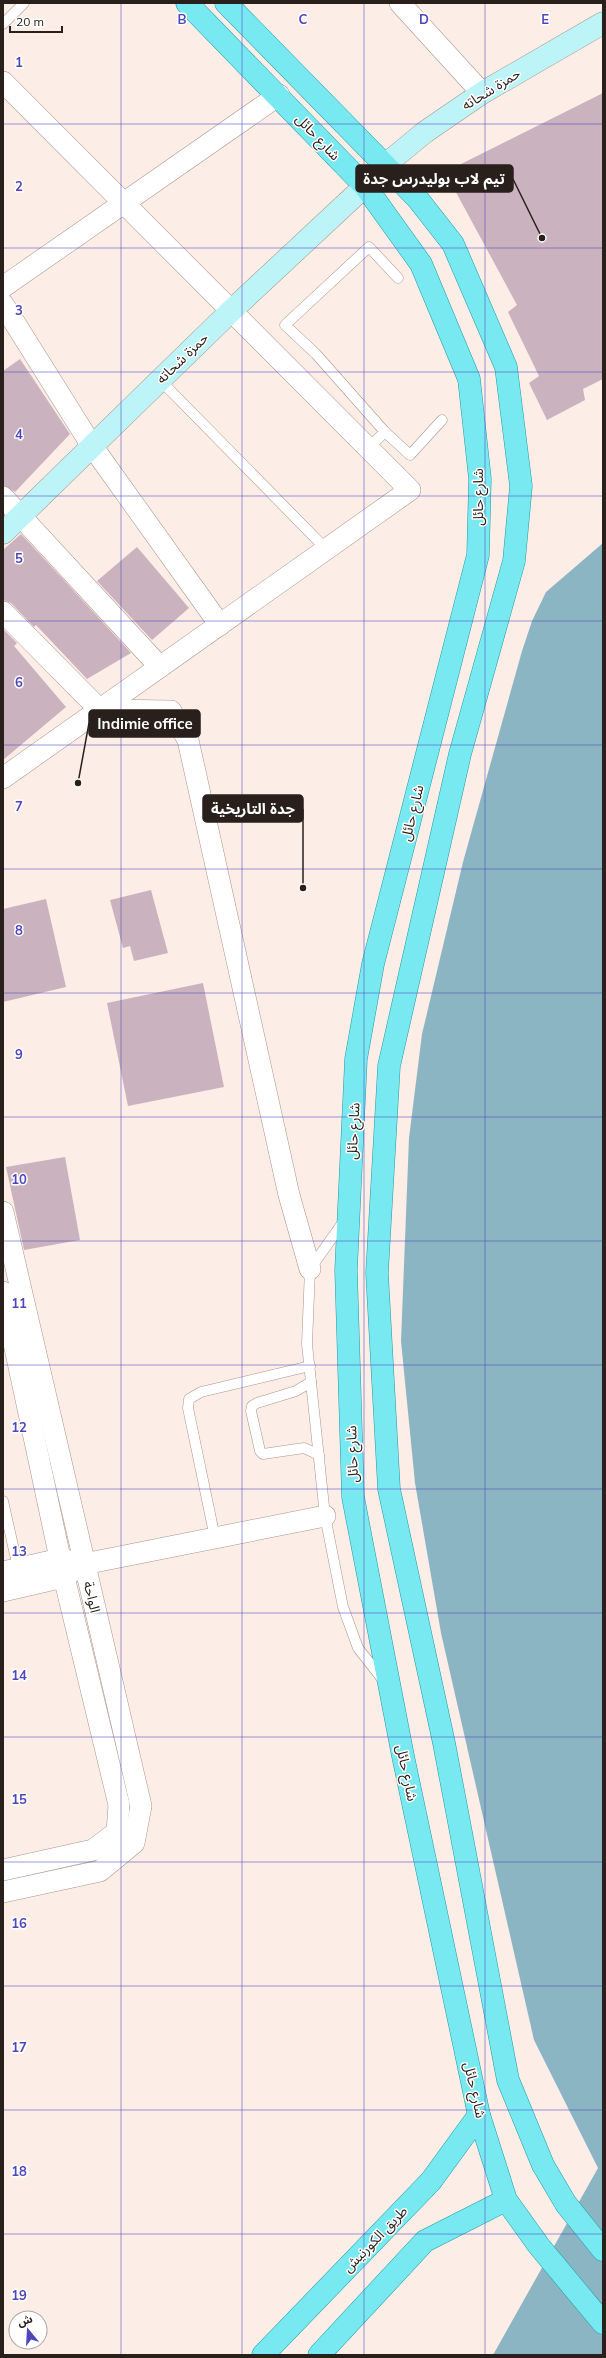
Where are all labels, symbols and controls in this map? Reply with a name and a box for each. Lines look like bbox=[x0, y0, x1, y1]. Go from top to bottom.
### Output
scale bar bbox=[10, 8, 62, 34]
text: B bbox=[178, 11, 187, 27]
text: C bbox=[299, 11, 308, 27]
text: D bbox=[419, 11, 429, 27]
text: E bbox=[541, 11, 549, 27]
text: 20 m bbox=[16, 14, 44, 29]
text: 1 bbox=[15, 54, 23, 70]
street label: حمزة شحاته bbox=[458, 64, 524, 114]
street label: شارع حائل bbox=[290, 110, 344, 165]
callout: تيم لاب بوليدرس جدة bbox=[356, 165, 513, 192]
text: تيم لاب بوليدرس جدة bbox=[363, 169, 505, 190]
text: 2 bbox=[15, 178, 23, 194]
text: 3 bbox=[15, 302, 23, 318]
street label: حمزة شحاته bbox=[152, 329, 212, 387]
text: 4 bbox=[15, 426, 23, 442]
street label: شارع حائل bbox=[469, 468, 489, 526]
text: 5 bbox=[15, 550, 23, 566]
text: 6 bbox=[15, 674, 23, 690]
callout: Indimie office bbox=[89, 710, 200, 737]
text: Indimie office bbox=[97, 714, 193, 733]
street label: شارع حائل bbox=[396, 783, 430, 843]
callout: جدة التاريخية bbox=[203, 795, 303, 822]
text: 7 bbox=[15, 798, 23, 814]
text: جدة التاريخية bbox=[211, 799, 296, 818]
text: 8 bbox=[15, 922, 23, 938]
text: 9 bbox=[15, 1046, 23, 1062]
street label: شارع حائل bbox=[343, 1102, 365, 1160]
text: 10 bbox=[11, 1171, 27, 1187]
text: 11 bbox=[11, 1295, 27, 1311]
text: 12 bbox=[11, 1419, 27, 1435]
street label: شارع حائل bbox=[342, 1425, 364, 1483]
text: 13 bbox=[11, 1543, 27, 1559]
street label: الواحة bbox=[80, 1579, 104, 1615]
text: 14 bbox=[11, 1667, 27, 1683]
street label: شارع حائل bbox=[390, 1743, 422, 1803]
text: 15 bbox=[11, 1791, 27, 1807]
text: 16 bbox=[11, 1915, 27, 1931]
text: 17 bbox=[11, 2039, 27, 2055]
street label: شارع حائل bbox=[458, 2060, 490, 2120]
text: 18 bbox=[11, 2163, 27, 2179]
street label: طريق الكورنيش bbox=[339, 2202, 412, 2277]
text: 19 bbox=[11, 2287, 27, 2303]
north arrow bbox=[8, 2310, 48, 2350]
text: ش bbox=[16, 2312, 34, 2329]

